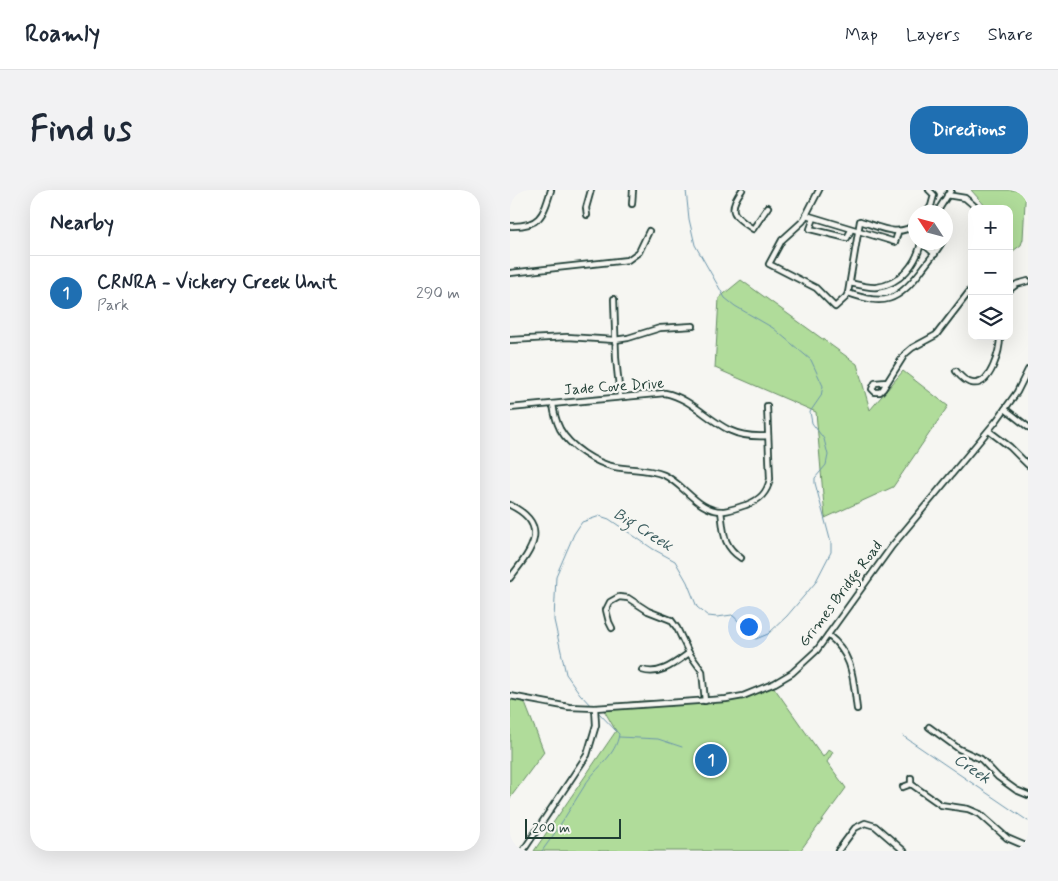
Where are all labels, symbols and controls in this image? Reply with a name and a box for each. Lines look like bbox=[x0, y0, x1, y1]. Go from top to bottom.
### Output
text: Roamly bbox=[25, 19, 100, 50]
text: Map bbox=[845, 23, 878, 47]
text: Layers bbox=[906, 23, 960, 47]
text: Share bbox=[988, 23, 1033, 47]
button: Directions bbox=[910, 106, 1028, 154]
text: Find us bbox=[30, 107, 132, 153]
north arrow bbox=[908, 205, 953, 250]
map controls bbox=[968, 205, 1013, 340]
button: + bbox=[968, 205, 1013, 250]
text: Nearby bbox=[50, 209, 114, 237]
button: − bbox=[968, 250, 1013, 295]
text: CRNRA - Vickery Creek Unit bbox=[97, 270, 337, 295]
text: 1 bbox=[62, 283, 70, 304]
text: 290 m bbox=[416, 283, 460, 304]
text: Park bbox=[97, 295, 129, 316]
button: layers bbox=[968, 295, 1013, 340]
street label: Jade Cove Drive bbox=[563, 374, 665, 400]
water label: Big Creek bbox=[608, 504, 677, 559]
street label: Grimes Bridge Road bbox=[794, 537, 888, 652]
your location bbox=[736, 614, 762, 640]
pin: 1 bbox=[695, 741, 727, 779]
water label: Creek bbox=[950, 749, 995, 789]
scale bar bbox=[525, 816, 621, 839]
text: 200 m bbox=[532, 819, 570, 837]

